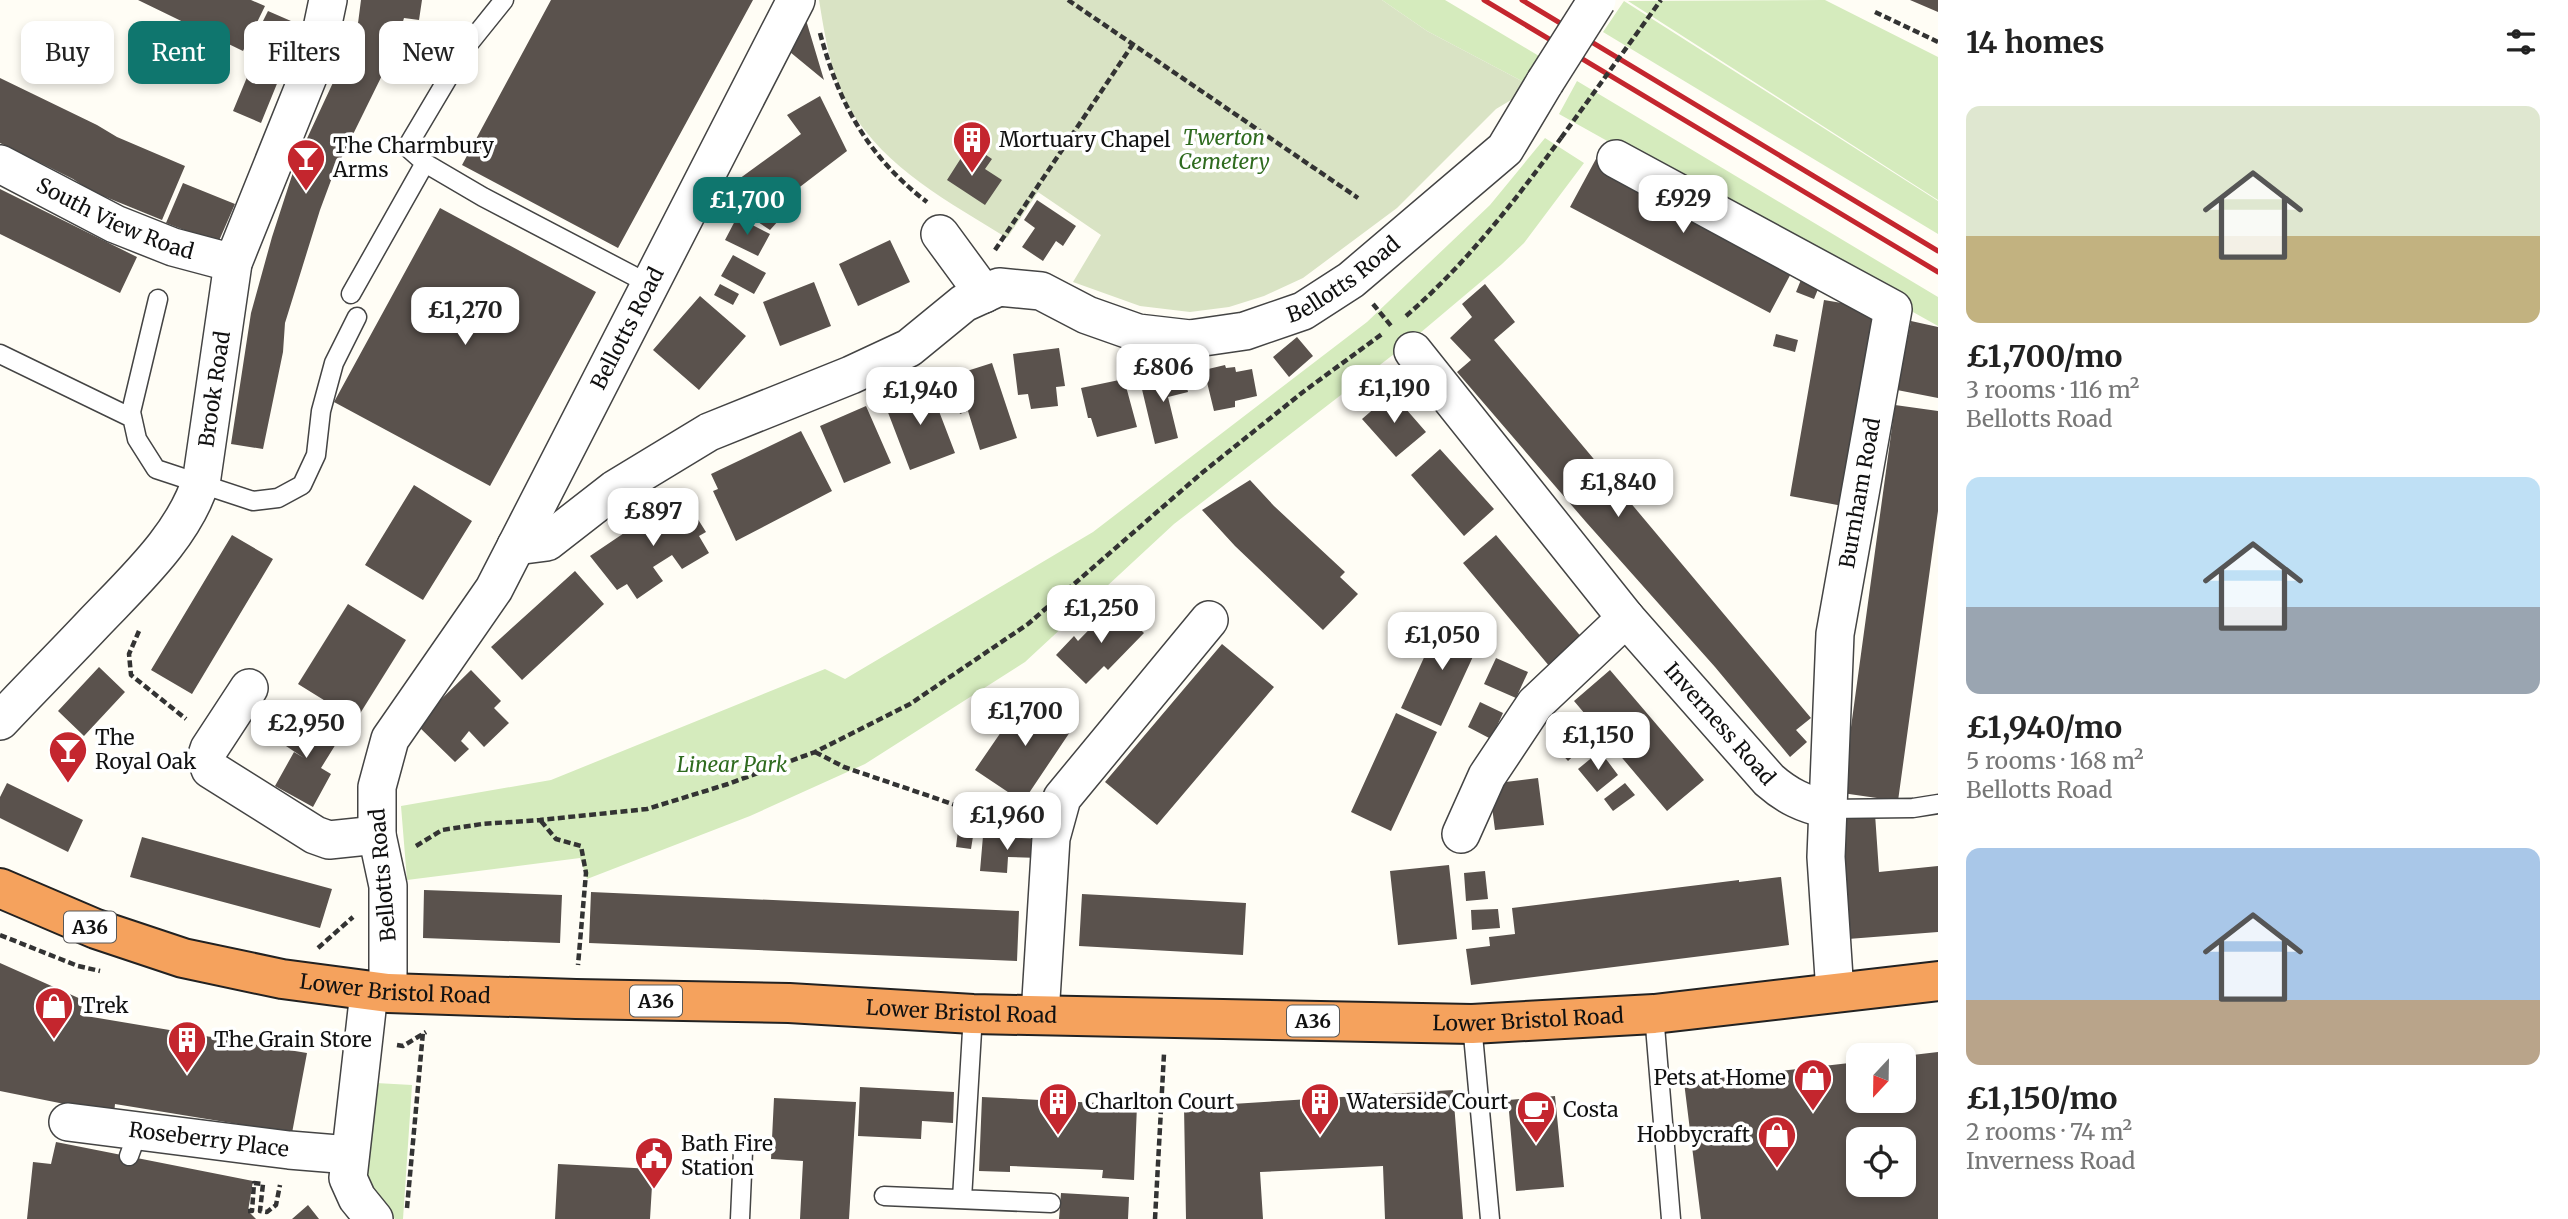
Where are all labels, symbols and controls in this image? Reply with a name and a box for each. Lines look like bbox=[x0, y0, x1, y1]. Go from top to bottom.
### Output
chip: Buy bbox=[21, 21, 114, 84]
chip: Rent bbox=[128, 21, 230, 84]
chip: Filters bbox=[244, 21, 365, 84]
chip: New bbox=[379, 21, 478, 84]
text: 14 homes bbox=[1966, 23, 2104, 61]
icon: filters bbox=[2502, 23, 2540, 61]
building icon: Mortuary Chapel bbox=[951, 119, 993, 174]
park label: Twerton Cemetery bbox=[1178, 124, 1270, 175]
place label: Mortuary Chapel bbox=[999, 126, 1171, 153]
place label: The Charmbury Arms bbox=[332, 132, 495, 183]
bar icon: The Charmbury Arms bbox=[285, 137, 327, 192]
icon: home bbox=[2190, 152, 2316, 278]
street label: South View Road bbox=[32, 171, 197, 265]
pin: £929 bbox=[1642, 176, 1724, 235]
pin: £1,700 bbox=[690, 177, 804, 237]
text: £929 bbox=[1655, 183, 1711, 212]
text: £1,700 bbox=[709, 185, 785, 214]
street label: Bellotts Road bbox=[1283, 230, 1406, 329]
street label: Bellotts Road bbox=[585, 262, 670, 394]
pin: £1,270 bbox=[408, 288, 522, 347]
text: £1,270 bbox=[427, 295, 503, 324]
street label: Brook Road bbox=[192, 329, 236, 449]
text: £1,700/mo bbox=[1966, 337, 2122, 375]
pin: £806 bbox=[1122, 344, 1204, 404]
text: £806 bbox=[1132, 352, 1194, 381]
pin: £1,190 bbox=[1337, 366, 1451, 425]
pin: £1,940 bbox=[863, 368, 977, 427]
text: £1,190 bbox=[1358, 373, 1430, 402]
text: £1,940 bbox=[882, 375, 958, 404]
text: 3 rooms · 116 m² bbox=[1966, 375, 2140, 404]
text: Bellotts Road bbox=[1966, 404, 2112, 433]
street label: Burnham Road bbox=[1833, 415, 1886, 570]
pin: £1,840 bbox=[1561, 460, 1675, 519]
text: £1,840 bbox=[1579, 467, 1657, 496]
pin: £897 bbox=[612, 489, 694, 548]
text: £897 bbox=[624, 496, 682, 525]
icon: home bbox=[2190, 523, 2316, 649]
pin: £1,250 bbox=[1044, 586, 1158, 645]
text: £1,250 bbox=[1063, 593, 1139, 622]
pin: £1,050 bbox=[1385, 612, 1499, 672]
text: £1,050 bbox=[1404, 620, 1480, 649]
street label: Inverness Road bbox=[1659, 657, 1782, 791]
pin: £1,700 bbox=[968, 688, 1082, 748]
text: £1,700 bbox=[987, 696, 1063, 725]
pin: £2,950 bbox=[249, 700, 363, 760]
text: £2,950 bbox=[267, 708, 345, 737]
text: £1,940/mo bbox=[1966, 708, 2122, 746]
pin: £1,150 bbox=[1541, 712, 1655, 772]
text: £1,150 bbox=[1562, 720, 1634, 749]
place label: The Royal Oak bbox=[95, 724, 197, 775]
bar icon: The Royal Oak bbox=[47, 729, 89, 784]
text: 5 rooms · 168 m² bbox=[1966, 746, 2144, 775]
park label: Linear Park bbox=[677, 751, 788, 778]
text: Bellotts Road bbox=[1966, 775, 2112, 804]
pin: £1,960 bbox=[950, 792, 1064, 852]
text: £1,960 bbox=[969, 800, 1045, 829]
street label: Bellotts Road bbox=[363, 807, 402, 943]
icon: home bbox=[2190, 894, 2316, 1020]
road number: A36 bbox=[64, 911, 116, 942]
street label: Lower Bristol Road bbox=[298, 967, 491, 1009]
shop icon: Trek bbox=[33, 985, 75, 1040]
road number: A36 bbox=[630, 986, 682, 1016]
place label: Trek bbox=[81, 992, 129, 1019]
street label: Lower Bristol Road bbox=[865, 994, 1058, 1029]
street label: Lower Bristol Road bbox=[1432, 1002, 1625, 1037]
road number: A36 bbox=[1287, 1006, 1339, 1036]
building icon: The Grain Store bbox=[166, 1019, 208, 1074]
place label: The Grain Store bbox=[214, 1026, 372, 1053]
north arrow bbox=[1846, 1043, 1916, 1113]
map controls bbox=[1846, 1043, 1916, 1197]
shop icon: Pets at Home bbox=[1792, 1057, 1834, 1112]
place label: Pets at Home bbox=[1654, 1064, 1786, 1091]
text: £1,150/mo bbox=[1966, 1079, 2118, 1117]
building icon: Charlton Court bbox=[1037, 1081, 1079, 1136]
building icon: Waterside Court bbox=[1299, 1081, 1341, 1136]
place label: Charlton Court bbox=[1085, 1088, 1234, 1115]
place label: Waterside Court bbox=[1346, 1088, 1508, 1115]
cafe icon: Costa bbox=[1515, 1089, 1557, 1144]
place label: Costa bbox=[1563, 1096, 1619, 1123]
shop icon: Hobbycraft bbox=[1756, 1114, 1798, 1169]
street label: Roseberry Place bbox=[127, 1116, 291, 1163]
text: 2 rooms · 74 m² bbox=[1966, 1117, 2132, 1146]
place label: Hobbycraft bbox=[1637, 1121, 1750, 1148]
button: locate bbox=[1846, 1127, 1916, 1197]
place label: Bath Fire Station bbox=[681, 1130, 773, 1181]
public building icon: Bath Fire Station bbox=[633, 1135, 675, 1190]
text: Inverness Road bbox=[1966, 1146, 2135, 1175]

